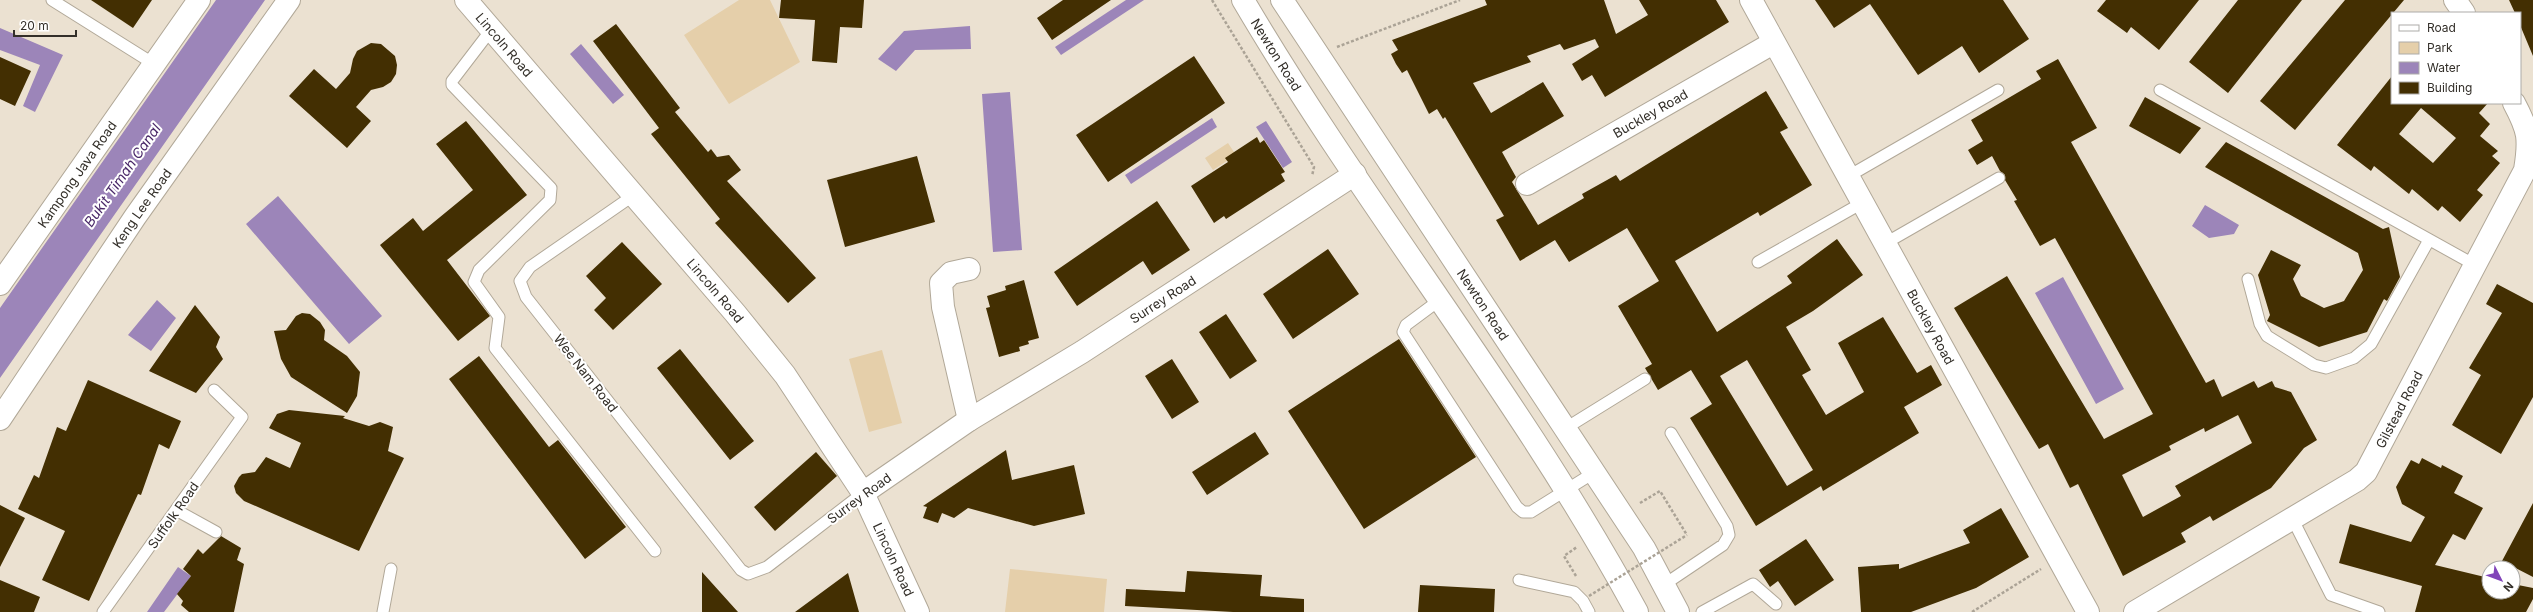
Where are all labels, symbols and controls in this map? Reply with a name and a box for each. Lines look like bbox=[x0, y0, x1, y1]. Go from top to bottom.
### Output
street label: Lincoln Road bbox=[473, 9, 536, 80]
scale bar bbox=[14, 12, 76, 38]
legend bbox=[2391, 12, 2521, 104]
street label: Newton Road bbox=[1248, 15, 1305, 94]
text: 20 m bbox=[20, 18, 49, 33]
text: Road bbox=[2427, 20, 2456, 35]
text: Park bbox=[2427, 40, 2453, 55]
text: Water bbox=[2427, 60, 2461, 75]
text: Building bbox=[2427, 80, 2472, 95]
street label: Buckley Road bbox=[1610, 86, 1690, 141]
street label: Kampong Java Road bbox=[34, 118, 120, 231]
water label: Bukit Timah Canal bbox=[80, 120, 164, 230]
street label: Keng Lee Road bbox=[109, 166, 175, 251]
street label: Lincoln Road bbox=[684, 255, 747, 326]
street label: Newton Road bbox=[1454, 266, 1513, 343]
street label: Surrey Road bbox=[1127, 272, 1199, 327]
street label: Buckley Road bbox=[1904, 286, 1958, 367]
street label: Wee Nam Road bbox=[551, 331, 621, 415]
street label: Gilstead Road bbox=[2372, 368, 2426, 451]
street label: Surrey Road bbox=[824, 469, 894, 527]
street label: Suffolk Road bbox=[144, 479, 202, 551]
street label: Lincoln Road bbox=[870, 520, 918, 599]
north arrow bbox=[2481, 560, 2521, 600]
text: N bbox=[2500, 579, 2516, 594]

